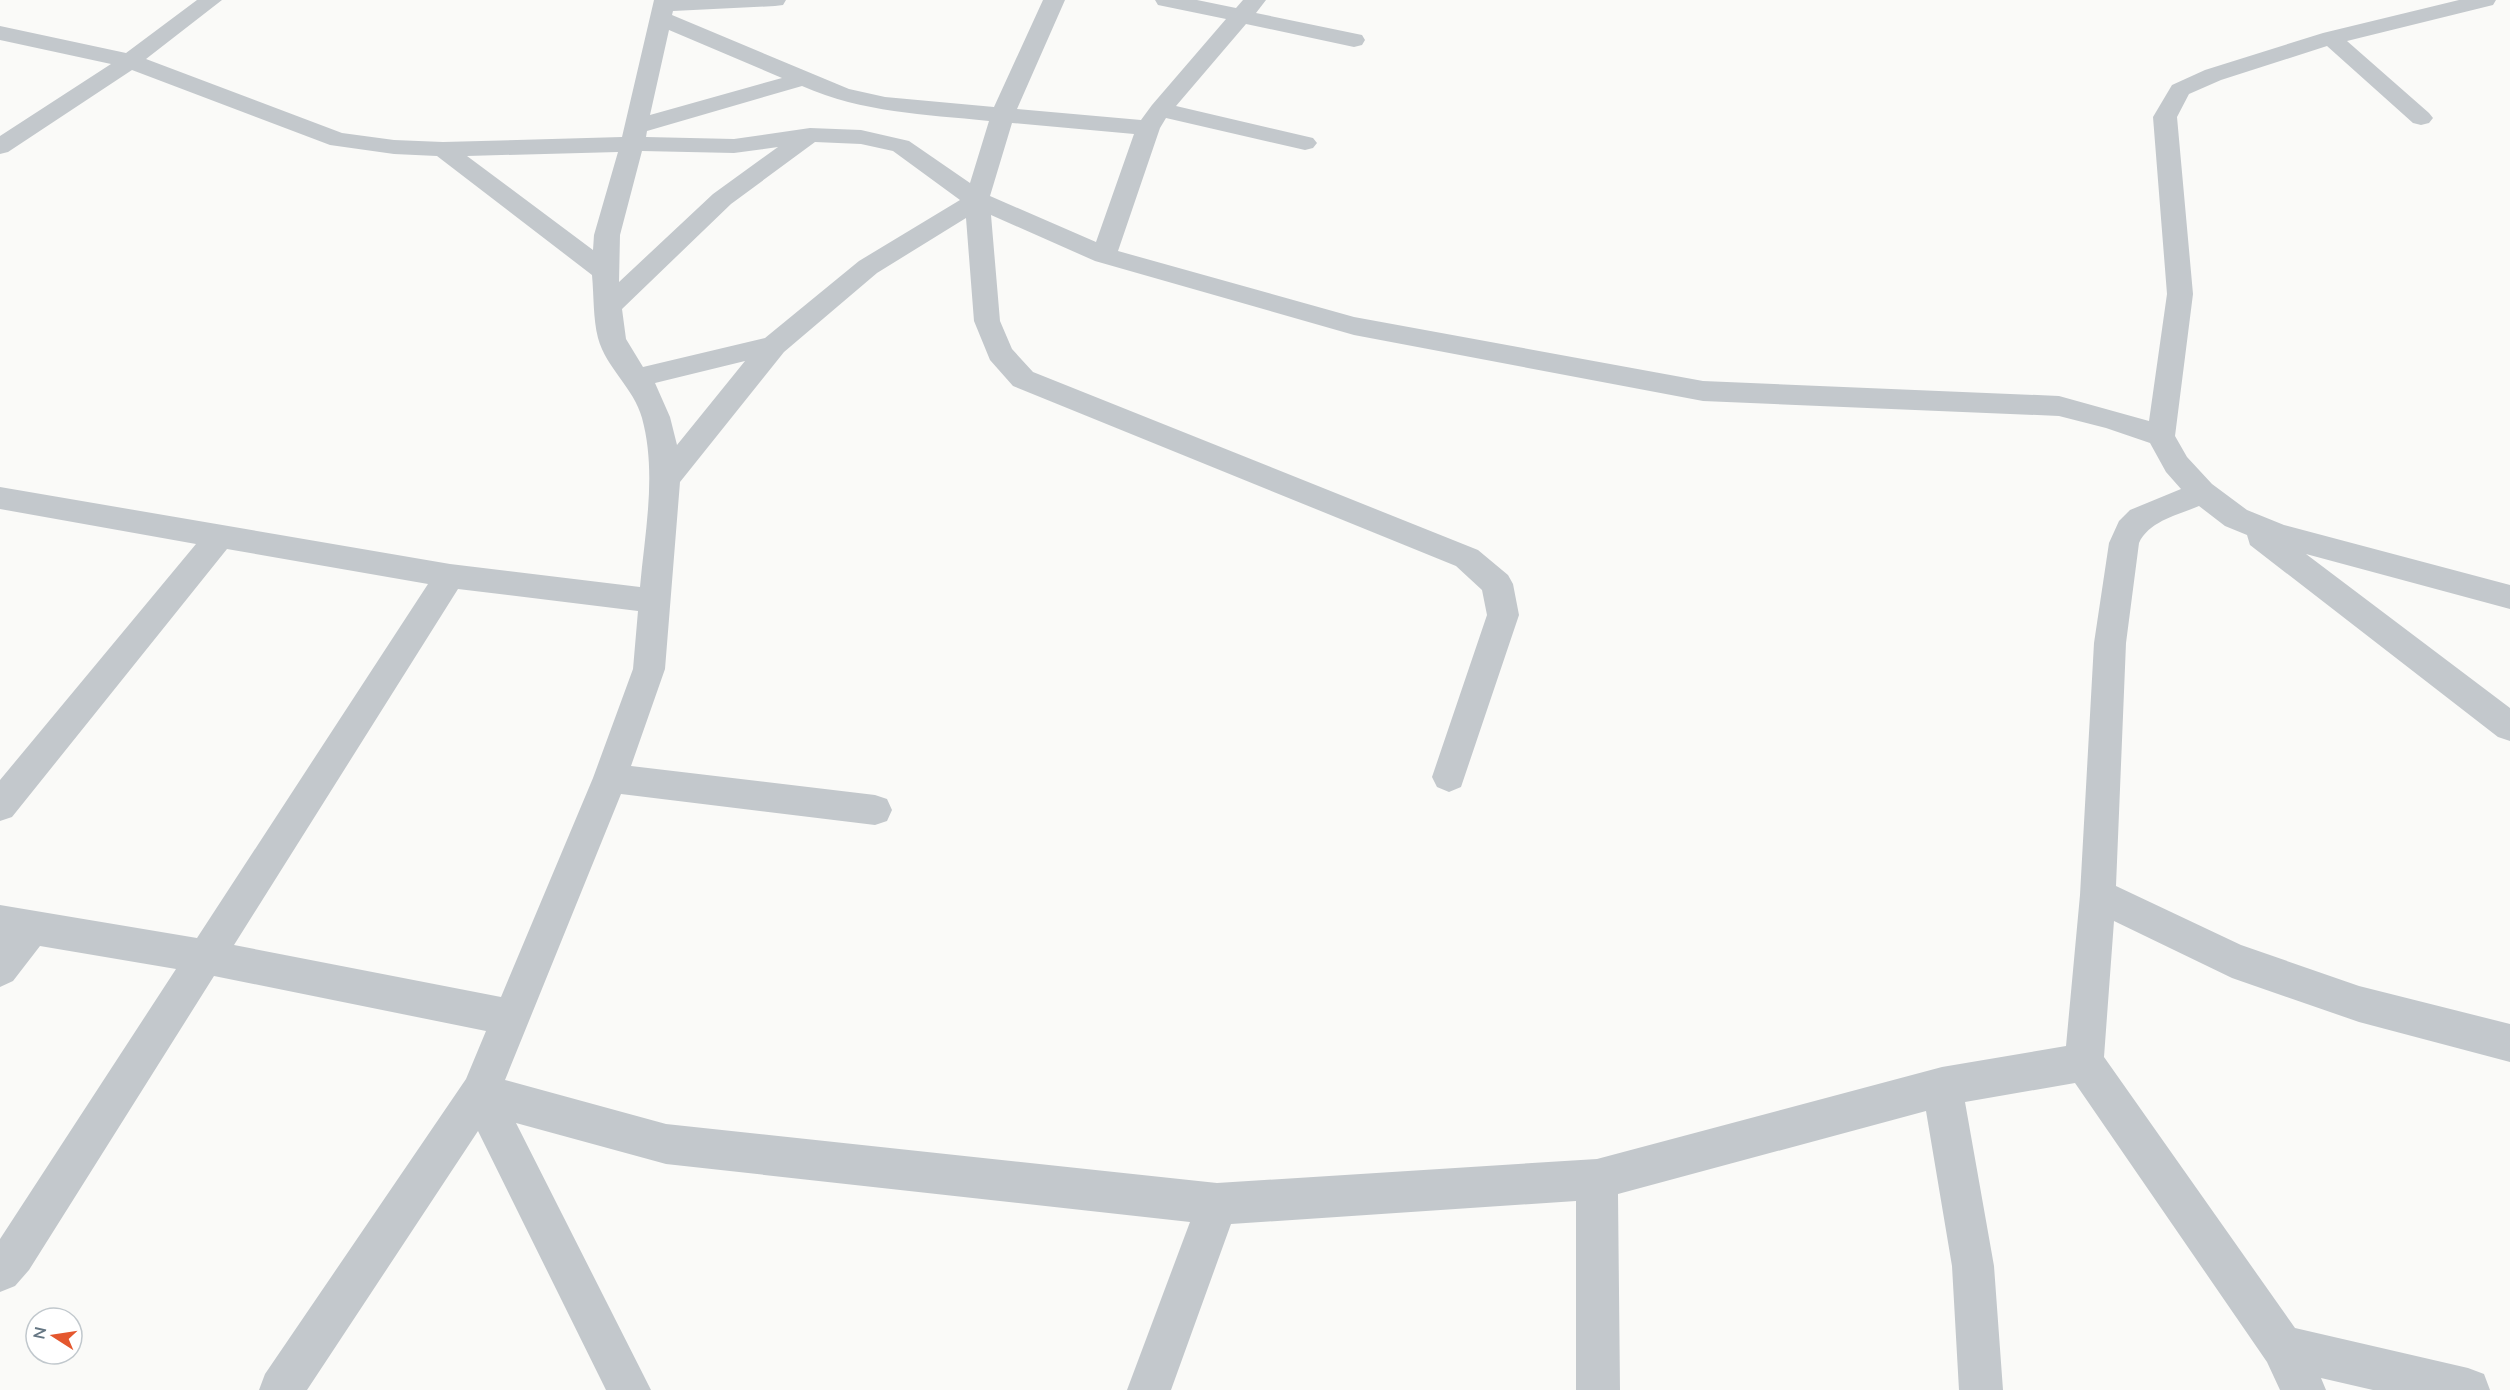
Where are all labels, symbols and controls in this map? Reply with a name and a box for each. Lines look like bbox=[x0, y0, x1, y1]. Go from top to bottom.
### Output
north arrow bbox=[24, 1306, 84, 1366]
text: N bbox=[28, 1325, 50, 1341]

